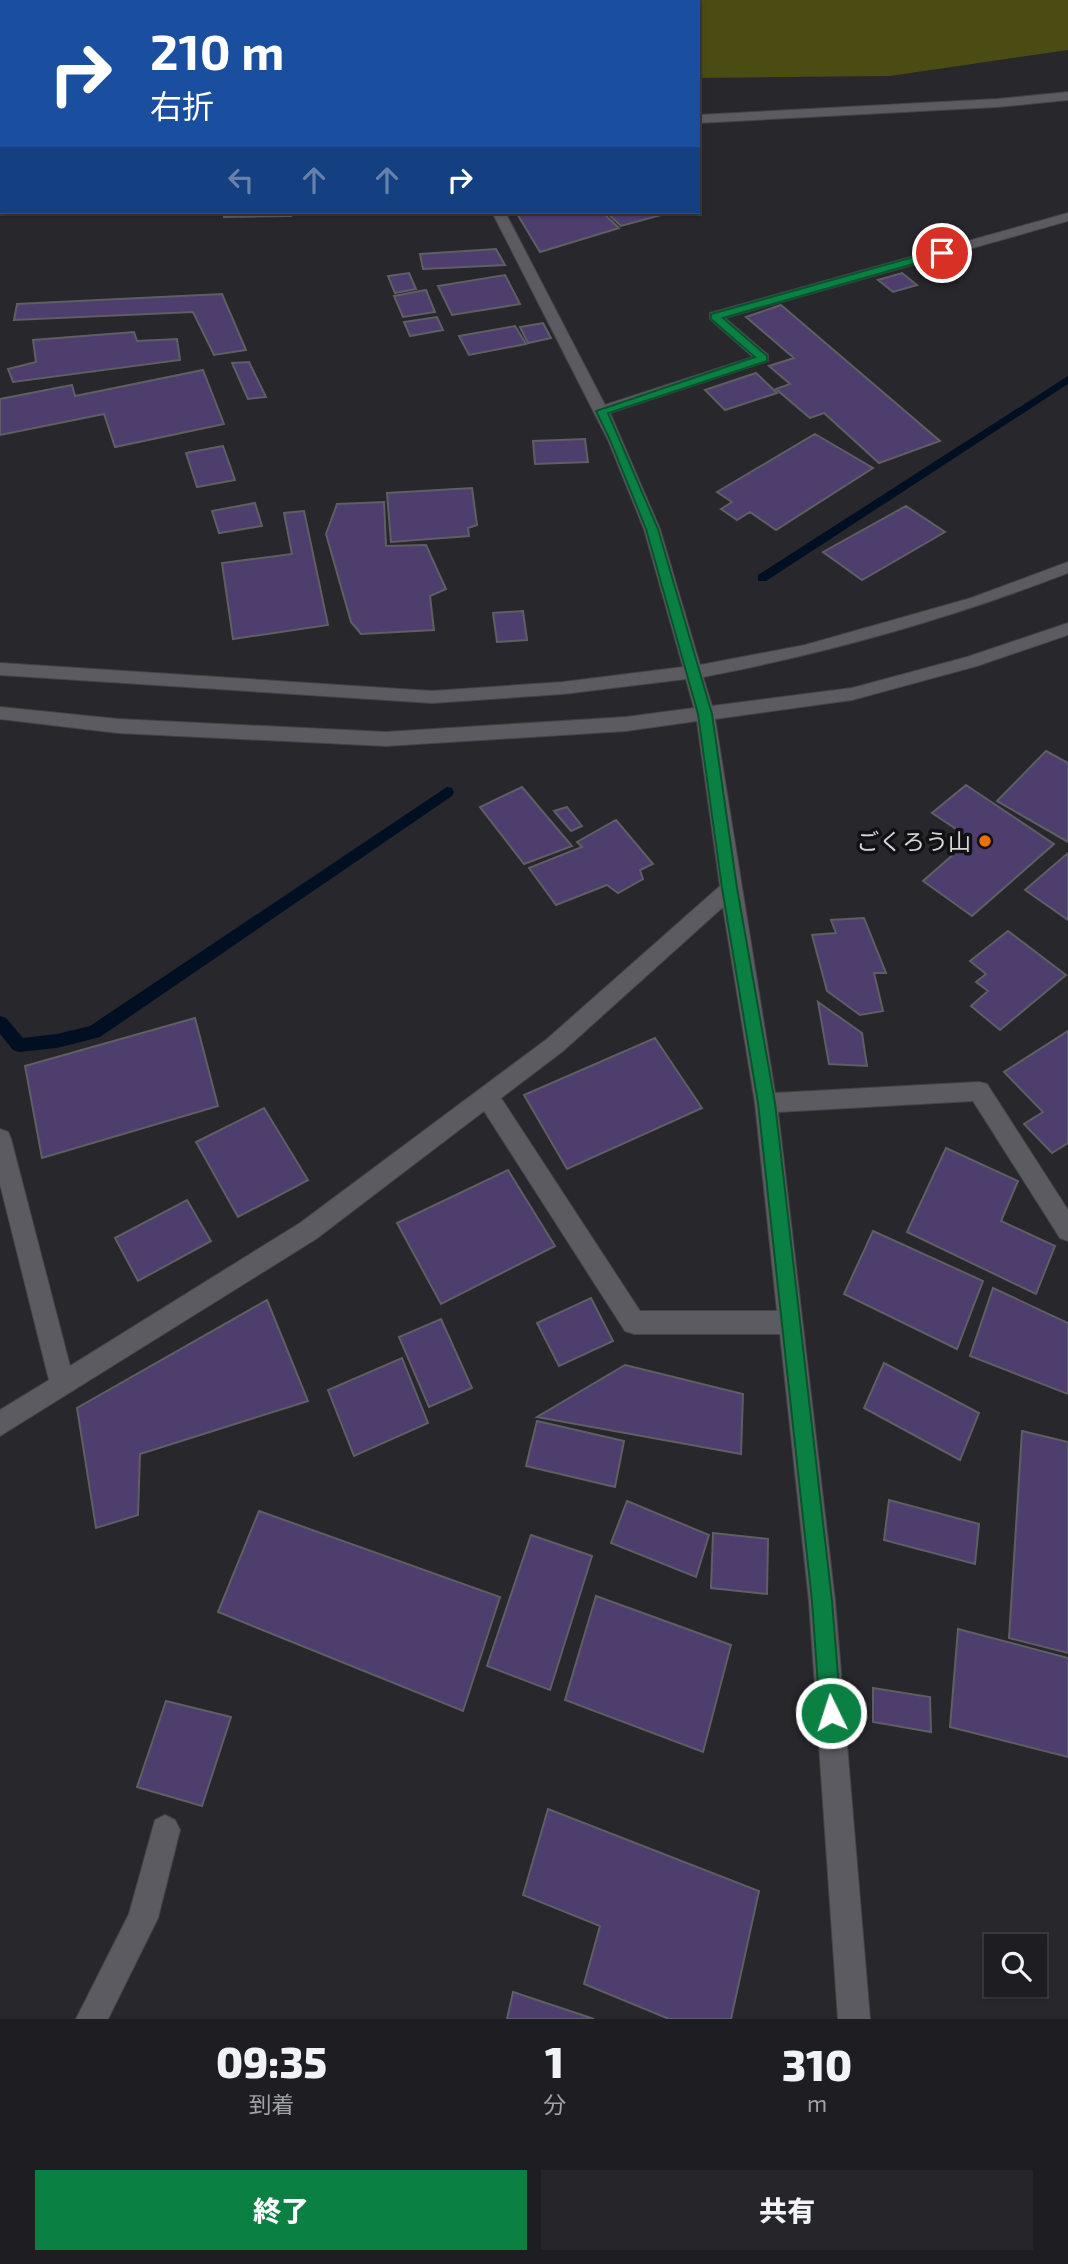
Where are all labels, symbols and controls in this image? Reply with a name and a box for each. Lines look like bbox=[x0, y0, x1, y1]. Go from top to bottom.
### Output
text: 210 m bbox=[150, 21, 284, 80]
icon: right bbox=[35, 28, 126, 119]
text: 右折 bbox=[150, 86, 214, 124]
icon: left bbox=[222, 161, 260, 199]
icon: ahead bbox=[295, 161, 333, 199]
icon: ahead bbox=[368, 161, 406, 199]
icon: right bbox=[441, 161, 479, 199]
pin bbox=[912, 223, 972, 283]
icon: arrive bbox=[923, 234, 961, 272]
place label: ごくろう山 bbox=[856, 827, 971, 855]
marker: ごくろう山 bbox=[977, 833, 993, 849]
position arrow bbox=[794, 1676, 868, 1750]
map controls bbox=[984, 1934, 1047, 1997]
button: search bbox=[984, 1934, 1047, 1997]
text: 09:35 bbox=[216, 2036, 327, 2086]
text: 1 bbox=[545, 2036, 564, 2086]
text: 310 bbox=[782, 2039, 852, 2089]
text: m bbox=[807, 2089, 827, 2117]
text: 到着 bbox=[249, 2090, 295, 2118]
text: 分 bbox=[543, 2090, 566, 2118]
button: 終了 bbox=[35, 2170, 527, 2250]
button: 共有 bbox=[541, 2170, 1033, 2250]

